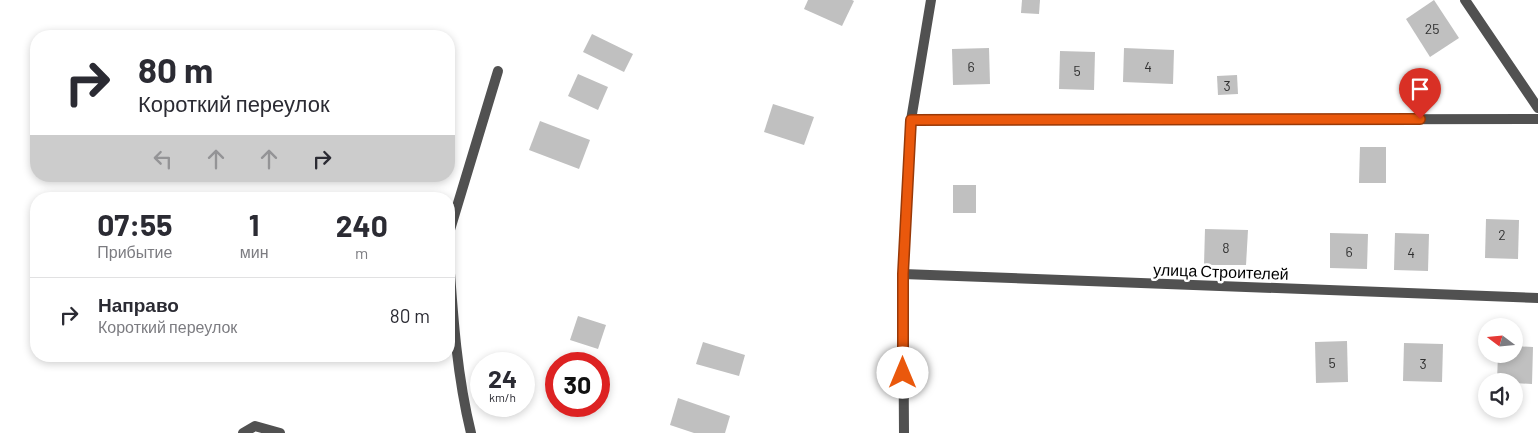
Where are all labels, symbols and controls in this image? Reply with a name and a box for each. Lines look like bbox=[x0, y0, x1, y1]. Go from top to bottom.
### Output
house number: 25 bbox=[1425, 20, 1439, 37]
text: 80 m bbox=[138, 48, 213, 90]
icon: right bbox=[55, 50, 120, 115]
house number: 6 bbox=[967, 58, 975, 75]
house number: 4 bbox=[1144, 58, 1152, 75]
house number: 5 bbox=[1073, 62, 1081, 79]
pin bbox=[1399, 68, 1441, 119]
icon: arrive bbox=[1406, 75, 1434, 103]
house number: 3 bbox=[1223, 77, 1231, 94]
text: Короткий переулок bbox=[138, 90, 330, 116]
icon: left bbox=[149, 145, 177, 173]
icon: ahead bbox=[202, 145, 230, 173]
icon: ahead bbox=[255, 145, 283, 173]
icon: right bbox=[308, 145, 336, 173]
text: 07:55 bbox=[97, 206, 172, 242]
text: 1 bbox=[249, 206, 259, 242]
text: 240 bbox=[336, 207, 388, 243]
house number: 2 bbox=[1498, 226, 1506, 243]
house number: 8 bbox=[1222, 239, 1230, 256]
text: Прибытие bbox=[97, 242, 172, 261]
text: мин bbox=[240, 242, 268, 261]
text: m bbox=[355, 243, 368, 262]
house number: 6 bbox=[1345, 243, 1353, 260]
house number: 4 bbox=[1407, 244, 1415, 261]
street label: улица Строителей bbox=[1153, 259, 1289, 283]
text: Направо bbox=[98, 293, 179, 316]
icon: right bbox=[55, 301, 83, 329]
text: 80 m bbox=[390, 304, 430, 327]
text: Короткий переулок bbox=[98, 317, 237, 336]
north arrow bbox=[1478, 318, 1522, 362]
map controls bbox=[1478, 318, 1523, 418]
position arrow bbox=[876, 346, 928, 398]
speed limit sign: 30 bbox=[545, 352, 610, 417]
house number: 5 bbox=[1328, 354, 1336, 371]
house number: 3 bbox=[1419, 355, 1427, 372]
text: 24 bbox=[488, 363, 517, 393]
button: sound bbox=[1478, 373, 1523, 418]
text: km/h bbox=[489, 390, 516, 404]

